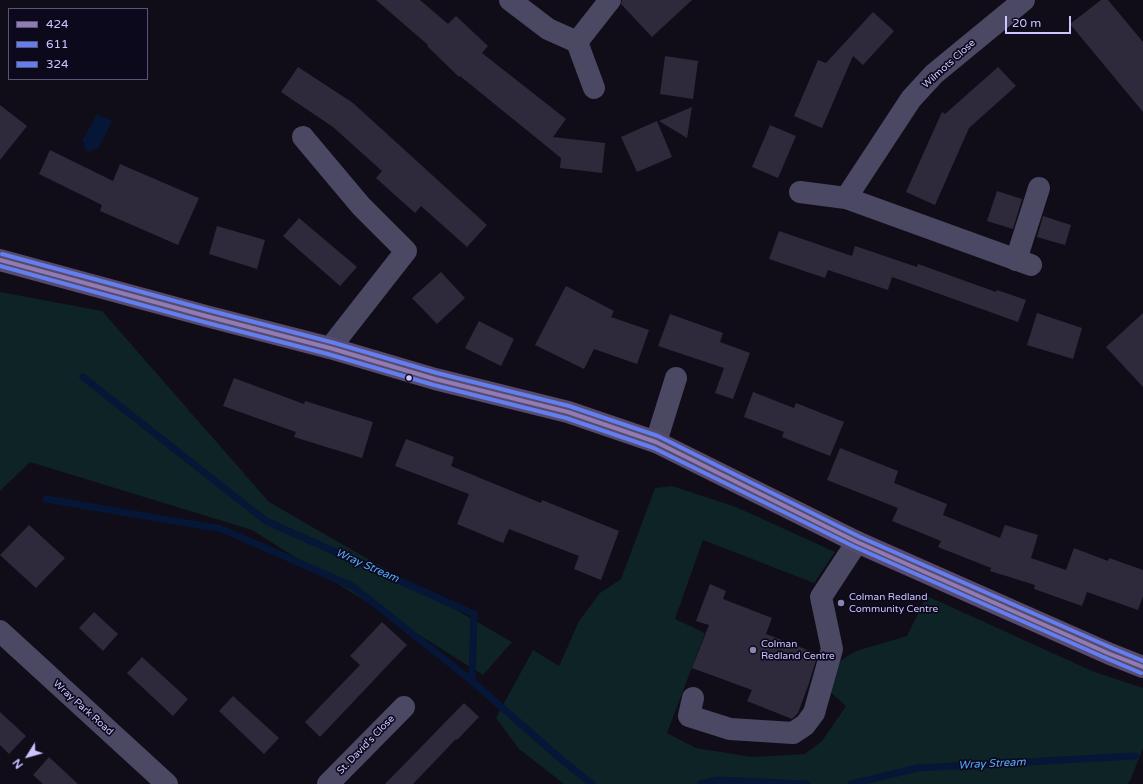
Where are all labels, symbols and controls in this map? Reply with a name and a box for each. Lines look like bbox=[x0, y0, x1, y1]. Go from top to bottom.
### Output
legend bbox=[8, 8, 148, 80]
scale bar bbox=[1007, 8, 1073, 34]
text: 20 m bbox=[1012, 16, 1041, 30]
text: 424 bbox=[46, 17, 69, 31]
text: 611 bbox=[46, 37, 69, 51]
street label: Wilmots Close bbox=[920, 37, 978, 91]
text: 324 bbox=[46, 57, 69, 71]
unlabelled marker bbox=[404, 373, 414, 383]
water label: Wray Stream bbox=[333, 546, 401, 586]
place label: Colman Redland Community Centre bbox=[849, 591, 938, 614]
marker: Colman Redland Community Centre bbox=[836, 598, 846, 608]
place label: Colman Redland Centre bbox=[761, 638, 835, 662]
marker: Colman Redland Centre bbox=[748, 645, 758, 655]
street label: Wray Park Road bbox=[51, 678, 115, 738]
street label: St. David's Close bbox=[335, 713, 397, 777]
north arrow bbox=[8, 736, 48, 776]
text: N bbox=[10, 756, 26, 771]
water label: Wray Stream bbox=[958, 756, 1026, 772]

